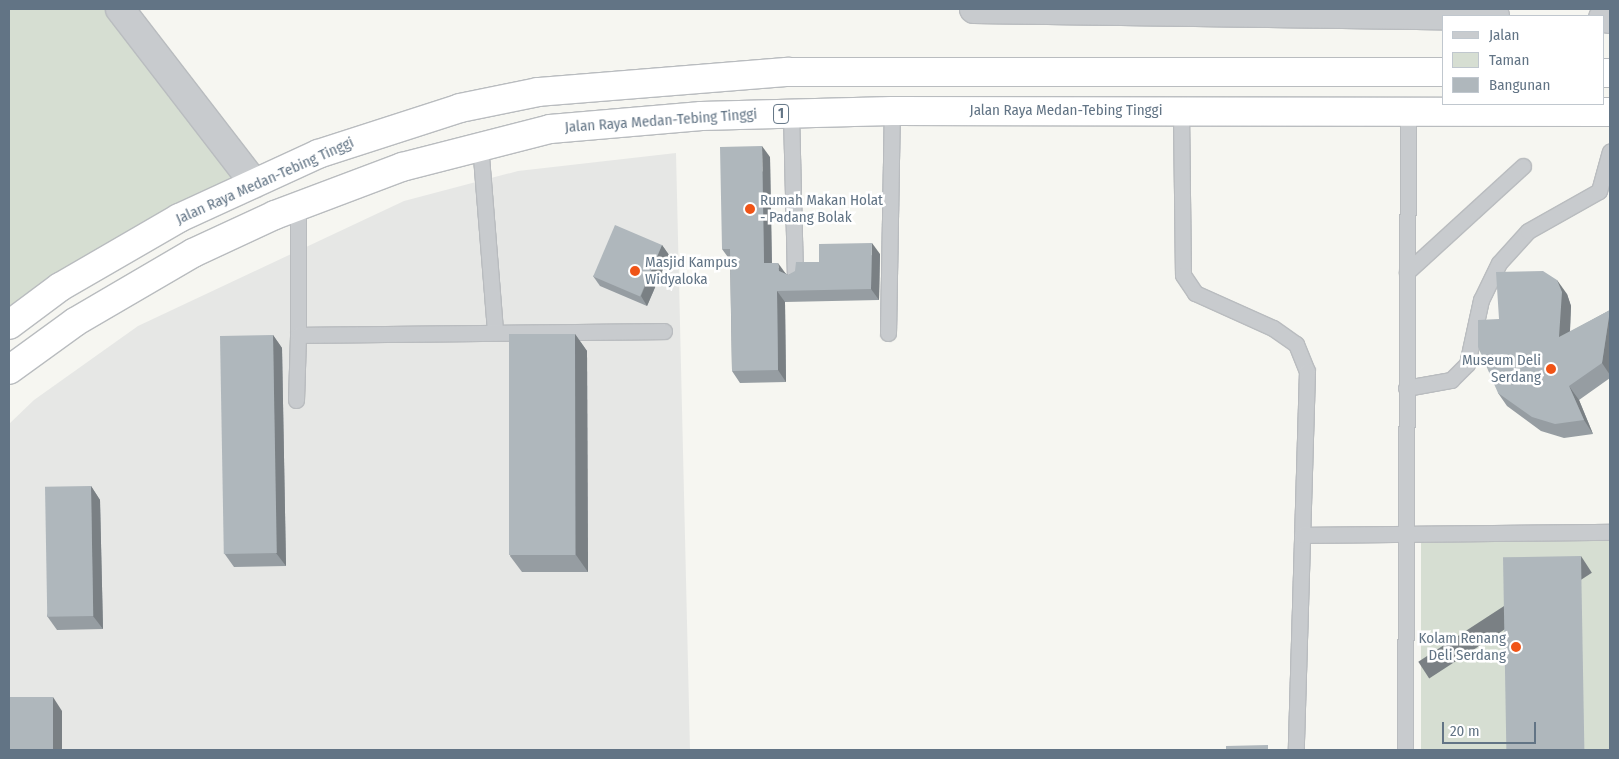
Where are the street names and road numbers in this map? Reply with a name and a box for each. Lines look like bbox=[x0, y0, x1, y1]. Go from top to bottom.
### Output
road number: 1 bbox=[772, 102, 790, 126]
street label: Jalan Raya Medan-Tebing Tinggi bbox=[970, 102, 1162, 120]
street label: Jalan Raya Medan-Tebing Tinggi bbox=[564, 105, 758, 137]
street label: Jalan Raya Medan-Tebing Tinggi bbox=[173, 134, 357, 228]

